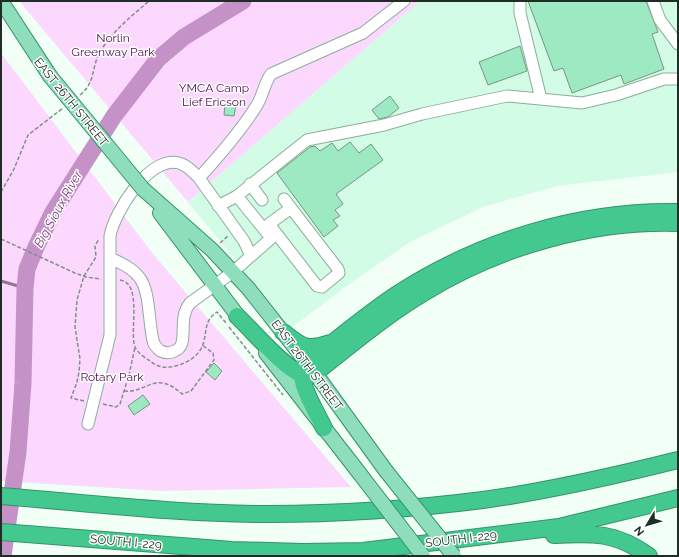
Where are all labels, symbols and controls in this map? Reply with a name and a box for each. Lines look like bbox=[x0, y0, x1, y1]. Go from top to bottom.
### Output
park label: Norlin Greenway Park bbox=[71, 31, 155, 59]
street label: EAST 26TH STREET bbox=[31, 55, 111, 150]
park label: YMCA Camp Lief Ericson bbox=[179, 81, 249, 109]
water label: Big Sioux River bbox=[31, 168, 85, 250]
street label: EAST 26TH STREET bbox=[268, 317, 346, 414]
park label: Rotary Park bbox=[80, 370, 144, 384]
north arrow bbox=[627, 505, 667, 545]
text: N bbox=[632, 524, 647, 538]
street label: SOUTH I-229 bbox=[424, 528, 498, 550]
street label: SOUTH I-229 bbox=[89, 532, 163, 552]

